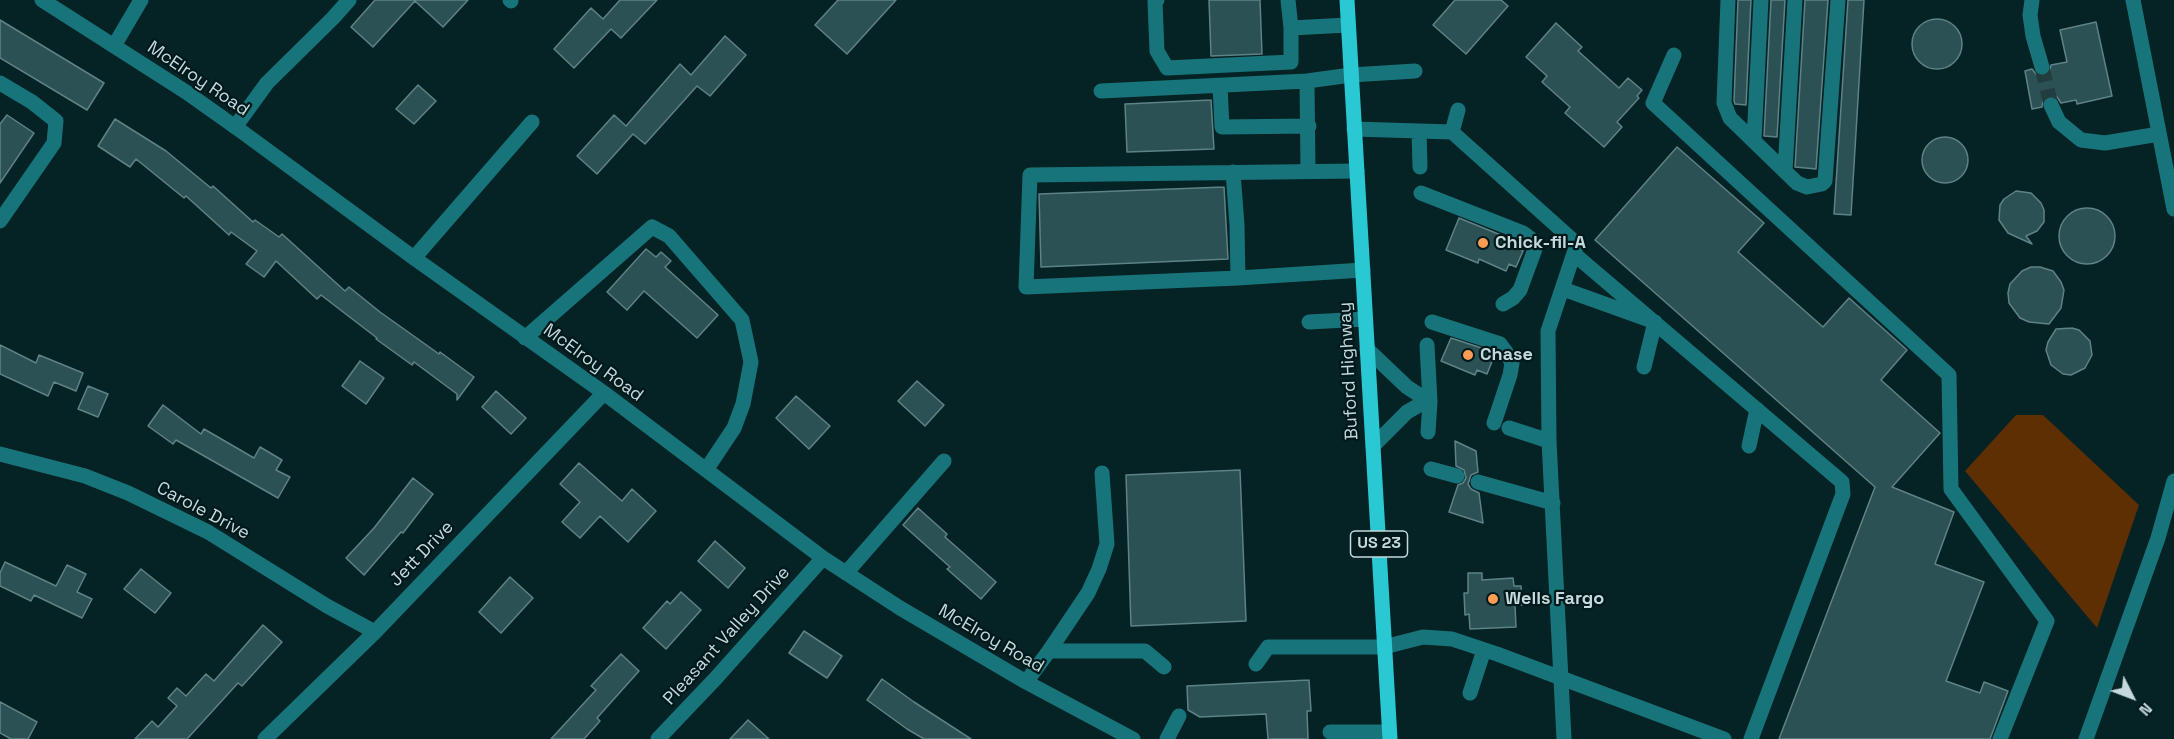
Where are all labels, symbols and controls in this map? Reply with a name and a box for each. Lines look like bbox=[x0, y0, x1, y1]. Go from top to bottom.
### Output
street label: McElroy Road bbox=[143, 37, 253, 121]
place label: Chick-fil-A bbox=[1495, 232, 1586, 254]
marker: Chick-fil-A bbox=[1476, 236, 1490, 250]
street label: Buford Highway bbox=[1335, 301, 1363, 441]
street label: McElroy Road bbox=[539, 319, 647, 407]
place label: Chase bbox=[1480, 344, 1533, 366]
marker: Chase bbox=[1461, 348, 1475, 362]
street label: Carole Drive bbox=[153, 477, 253, 545]
street label: Jett Drive bbox=[386, 517, 458, 591]
road number: US 23 bbox=[1350, 531, 1408, 557]
street label: Pleasant Valley Drive bbox=[659, 562, 795, 710]
place label: Wells Fargo bbox=[1505, 588, 1604, 610]
marker: Wells Fargo bbox=[1486, 592, 1500, 606]
street label: McElroy Road bbox=[934, 600, 1048, 678]
north arrow bbox=[2102, 667, 2162, 727]
text: N bbox=[2134, 698, 2157, 720]

